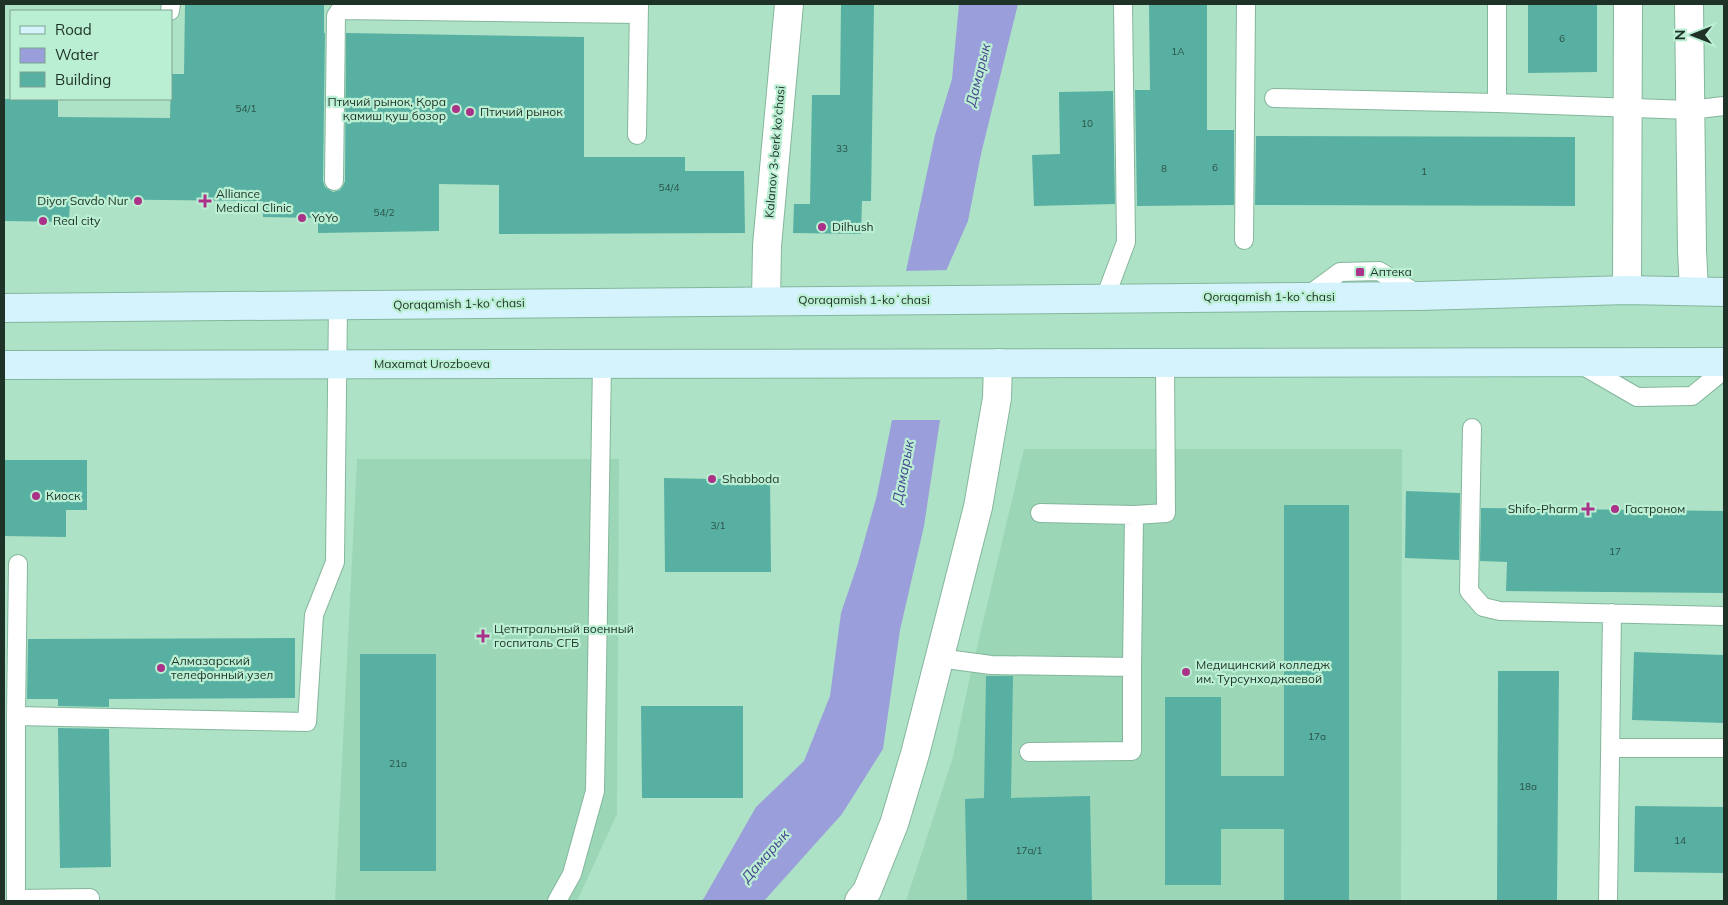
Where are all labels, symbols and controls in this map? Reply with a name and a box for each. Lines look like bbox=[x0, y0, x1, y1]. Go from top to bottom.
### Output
legend bbox=[10, 10, 172, 100]
north arrow bbox=[1668, 10, 1718, 60]
text: Road bbox=[55, 20, 92, 39]
text: N bbox=[1671, 30, 1689, 40]
house number: 6 bbox=[1559, 32, 1565, 45]
water label: Дамарык bbox=[961, 41, 995, 109]
text: Water bbox=[55, 45, 99, 64]
house number: 1А bbox=[1171, 45, 1185, 58]
text: Building bbox=[55, 70, 111, 89]
street label: Kalanov 3-berk ko'chasi bbox=[761, 85, 788, 219]
place label: Птичий рынок, Қора қамиш қуш бозор bbox=[328, 94, 446, 123]
house number: 54/1 bbox=[236, 102, 256, 115]
marker: Птичий рынок, Қора қамиш қуш бозор bbox=[450, 103, 462, 115]
place label: Птичий рынок bbox=[480, 104, 563, 119]
marker: Птичий рынок bbox=[464, 106, 476, 118]
house number: 10 bbox=[1081, 117, 1093, 130]
house number: 33 bbox=[836, 142, 848, 155]
house number: 6 bbox=[1212, 161, 1218, 174]
house number: 8 bbox=[1161, 162, 1167, 175]
house number: 1 bbox=[1421, 165, 1427, 178]
house number: 54/4 bbox=[659, 181, 679, 194]
place label: Alliance Medical Clinic bbox=[216, 186, 292, 215]
place label: Diyor Savdo Nur bbox=[37, 193, 129, 208]
marker: Alliance Medical Clinic bbox=[198, 194, 212, 208]
marker: Diyor Savdo Nur bbox=[132, 195, 144, 207]
house number: 54/2 bbox=[374, 206, 394, 219]
place label: YoYo bbox=[311, 210, 339, 225]
marker: YoYo bbox=[296, 212, 308, 224]
place label: Real city bbox=[53, 213, 101, 228]
marker: Real city bbox=[37, 215, 49, 227]
place label: Dilhush bbox=[832, 219, 874, 234]
marker: Dilhush bbox=[816, 221, 828, 233]
place label: Аптека bbox=[1370, 264, 1412, 279]
marker: Аптека bbox=[1354, 266, 1366, 278]
street label: Qoraqamish 1-koʻchasi bbox=[1203, 289, 1335, 304]
street label: Qoraqamish 1-koʻchasi bbox=[798, 292, 930, 307]
street label: Qoraqamish 1-koʻchasi bbox=[393, 295, 525, 312]
street label: Maxamat Urozboeva bbox=[374, 356, 490, 371]
water label: Дамарык bbox=[888, 438, 918, 506]
place label: Shabboda bbox=[722, 471, 779, 486]
marker: Shabboda bbox=[706, 473, 718, 485]
place label: Киоск bbox=[46, 488, 81, 503]
marker: Киоск bbox=[30, 490, 42, 502]
place label: Shifo-Pharm bbox=[1508, 501, 1578, 516]
place label: Гастроном bbox=[1625, 501, 1685, 516]
marker: Shifo-Pharm bbox=[1582, 503, 1594, 515]
marker: Гастроном bbox=[1609, 503, 1621, 515]
house number: 3/1 bbox=[711, 519, 725, 532]
house number: 17 bbox=[1609, 545, 1621, 558]
place label: Цетнтральный военный госпиталь СГБ bbox=[494, 621, 634, 650]
marker: Цетнтральный военный госпиталь СГБ bbox=[476, 629, 490, 643]
place label: Алмазарский телефонный узел bbox=[171, 653, 273, 682]
place label: Медицинский колледж им. Турсунходжаевой bbox=[1196, 657, 1330, 686]
marker: Алмазарский телефонный узел bbox=[155, 662, 167, 674]
marker: Медицинский колледж им. Турсунходжаевой bbox=[1180, 666, 1192, 678]
house number: 17а bbox=[1308, 730, 1326, 743]
house number: 21а bbox=[389, 757, 407, 770]
house number: 18а bbox=[1519, 780, 1537, 793]
water label: Дамарык bbox=[736, 826, 793, 887]
house number: 14 bbox=[1674, 834, 1686, 847]
house number: 17a/1 bbox=[1016, 844, 1042, 857]

